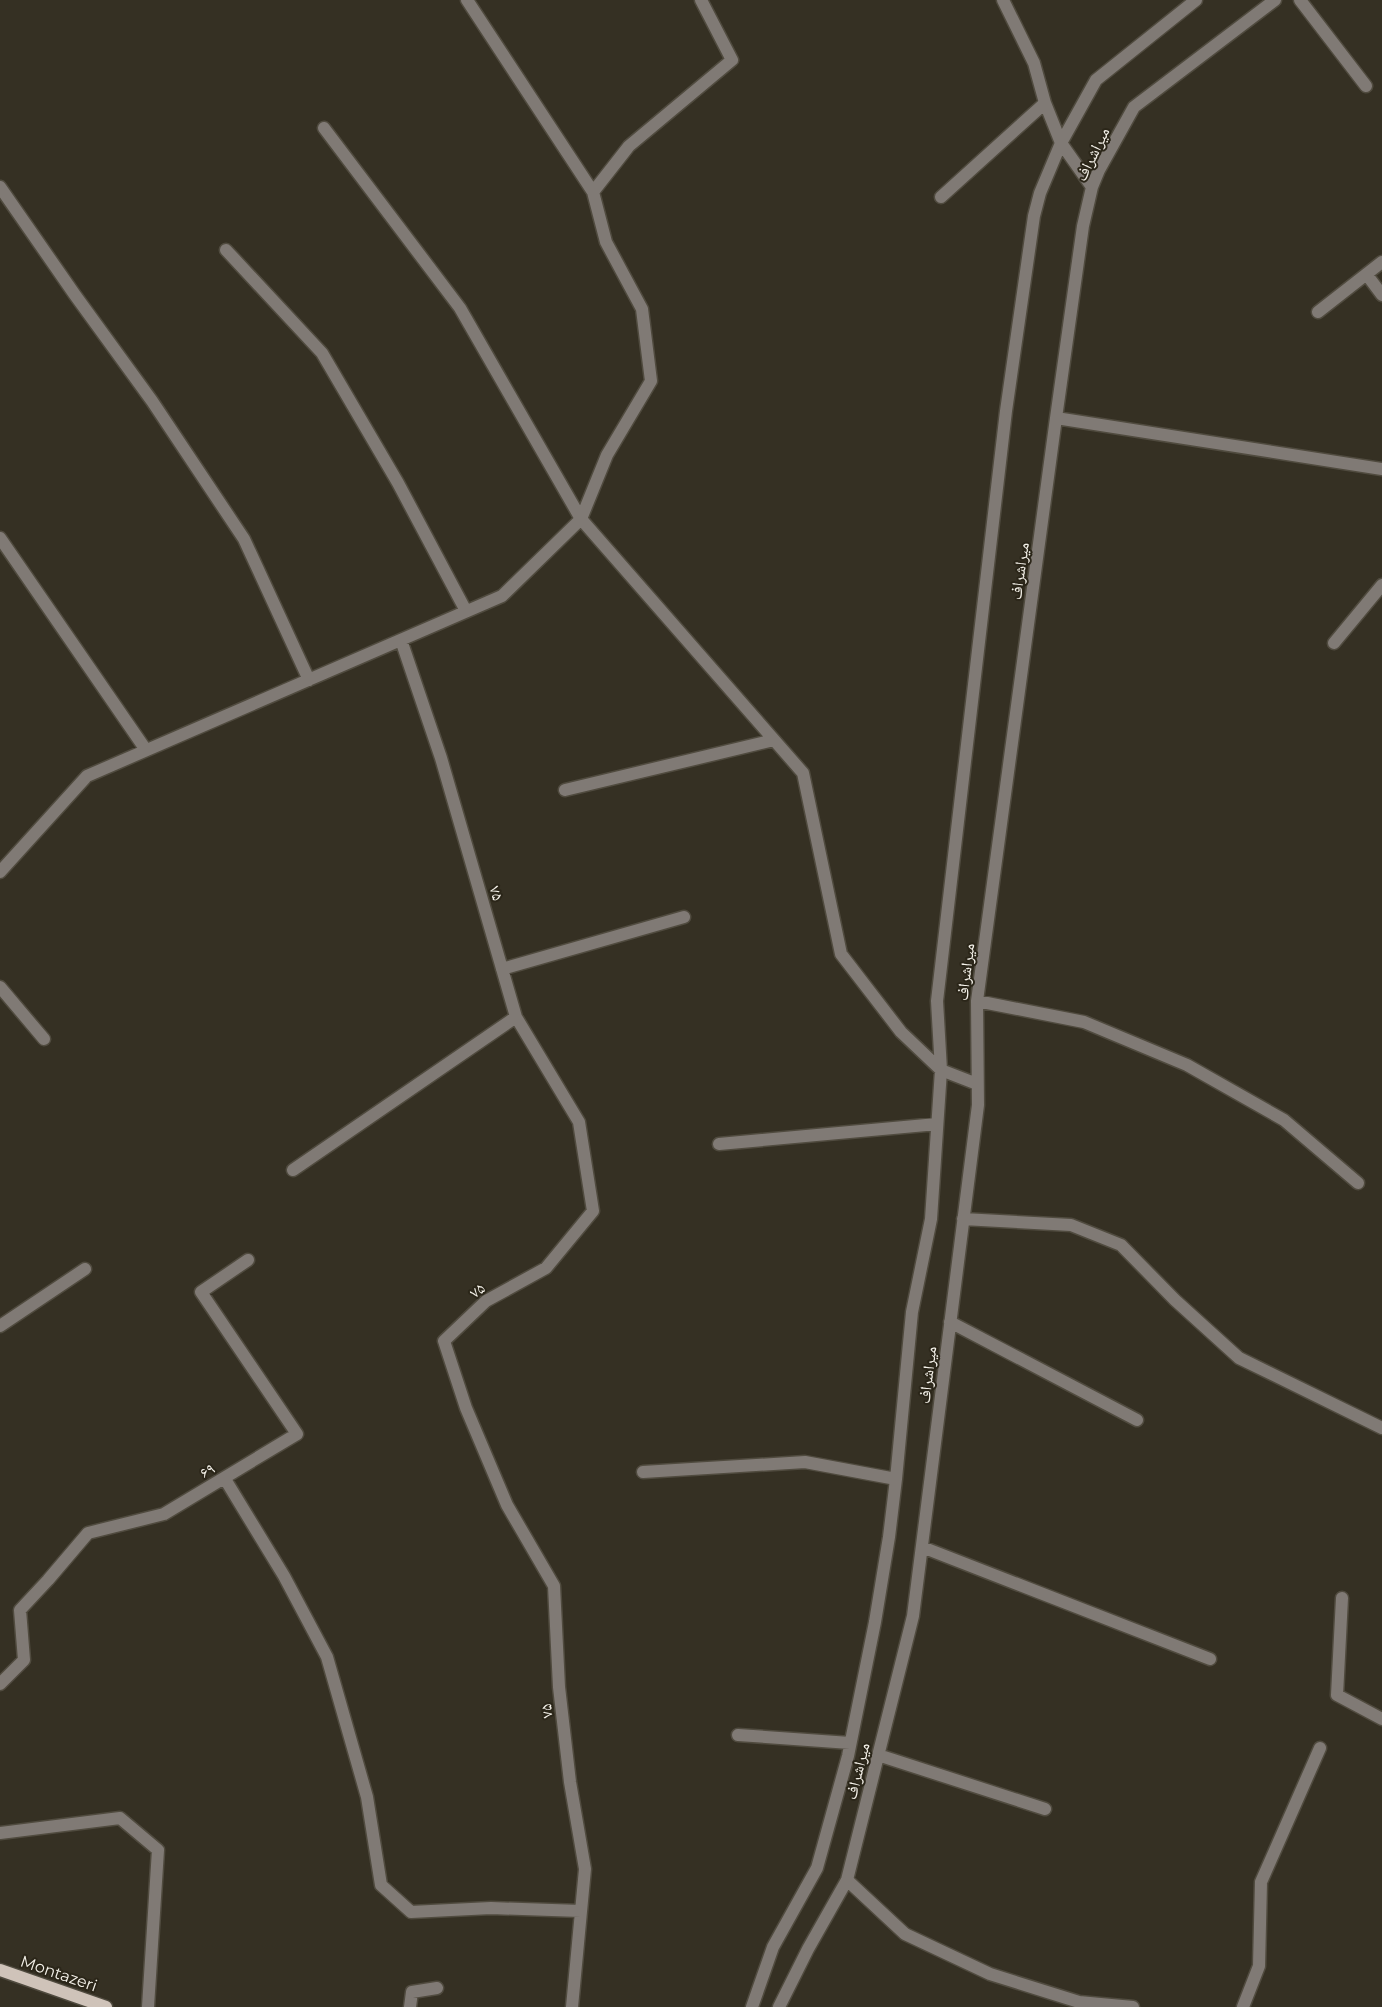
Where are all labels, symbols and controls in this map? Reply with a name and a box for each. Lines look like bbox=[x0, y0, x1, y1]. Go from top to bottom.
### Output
street label: میراشراف bbox=[1071, 124, 1114, 184]
street label: میراشراف bbox=[1006, 541, 1033, 601]
street label: ۷۵ bbox=[485, 884, 508, 903]
street label: میراشراف bbox=[953, 942, 978, 1002]
street label: ۷۵ bbox=[466, 1278, 489, 1302]
street label: میراشراف bbox=[915, 1345, 940, 1405]
street label: ۶۹ bbox=[196, 1459, 218, 1482]
street label: ۷۵ bbox=[536, 1703, 557, 1719]
street label: میراشراف bbox=[841, 1741, 874, 1801]
street label: Montazeri bbox=[18, 1951, 100, 1995]

